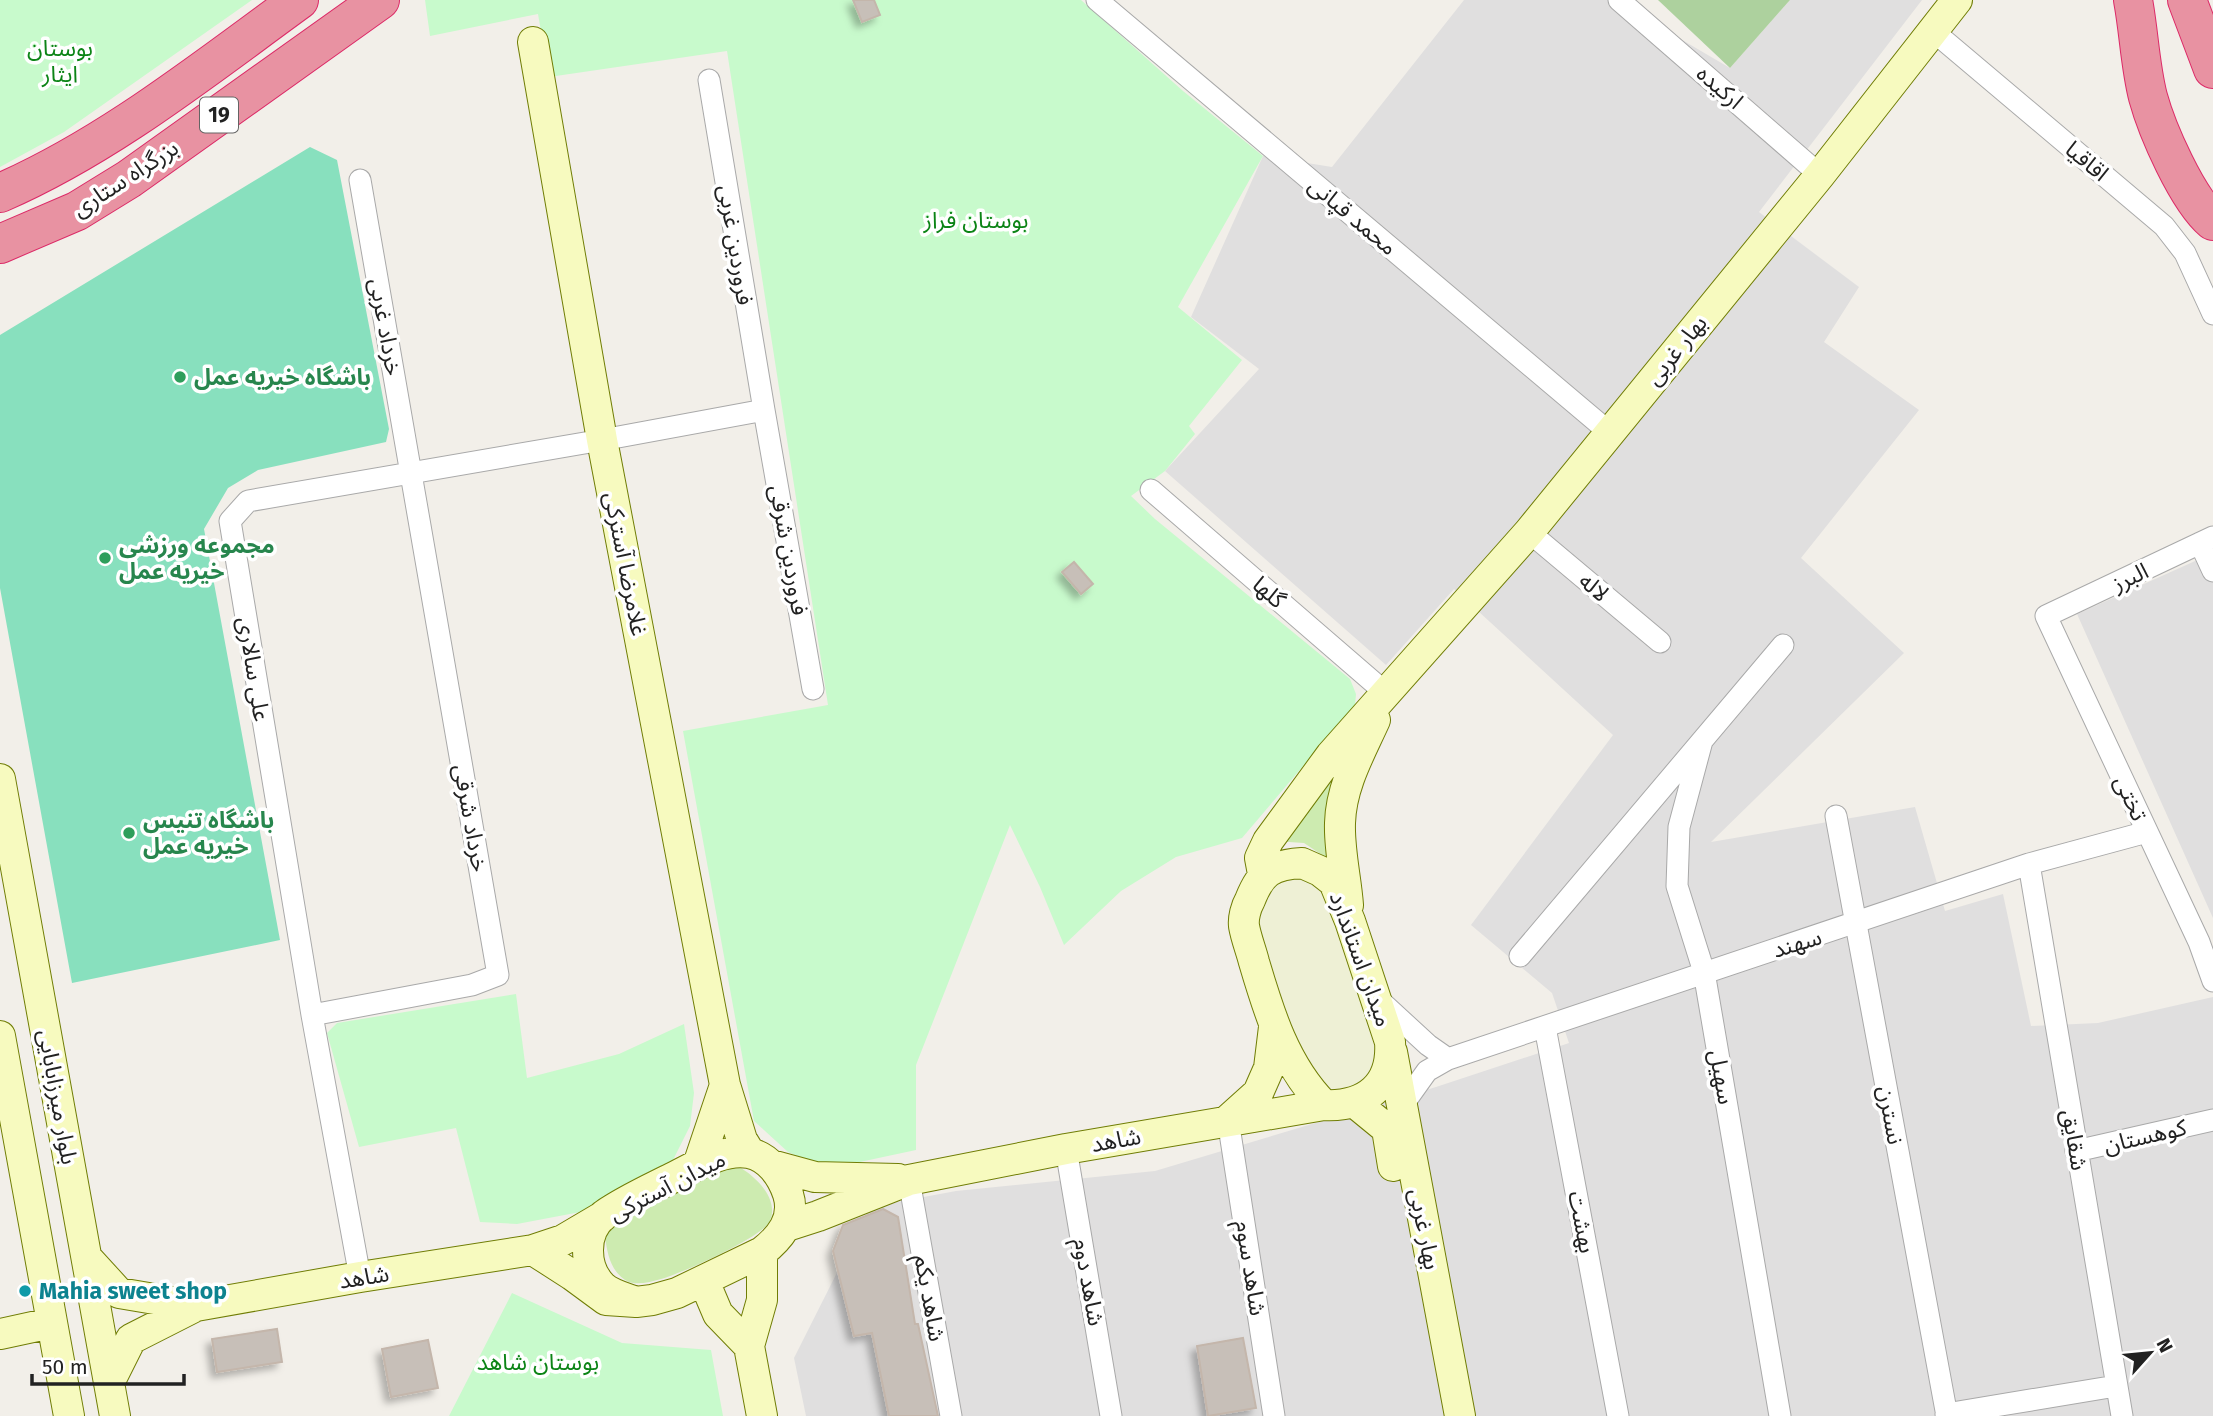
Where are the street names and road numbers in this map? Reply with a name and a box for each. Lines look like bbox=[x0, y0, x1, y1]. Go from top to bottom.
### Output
street label: ارکیده bbox=[1691, 59, 1749, 115]
road number: 19 bbox=[200, 97, 238, 132]
street label: بزرگراه ستاری bbox=[67, 133, 183, 223]
street label: اقاقیا bbox=[2060, 135, 2114, 187]
street label: محمد قپانی bbox=[1302, 171, 1403, 262]
street label: فروردین غربی bbox=[713, 183, 759, 307]
street label: خرداد غربی bbox=[364, 276, 408, 378]
street label: بهار غربی bbox=[1639, 309, 1713, 391]
street label: فروردین شرقی bbox=[764, 483, 814, 617]
street label: غلامرضا آسترکی bbox=[598, 490, 654, 638]
street label: البرز bbox=[2106, 557, 2153, 598]
street label: لاله bbox=[1573, 566, 1615, 608]
street label: گلها bbox=[1247, 570, 1292, 614]
street label: علی سالاری bbox=[232, 615, 276, 723]
street label: خرداد شرقی bbox=[448, 762, 494, 874]
street label: تختی bbox=[2108, 771, 2154, 825]
street label: میدان استاندارد bbox=[1324, 888, 1398, 1030]
street label: سهند bbox=[1769, 922, 1825, 964]
street label: بلوار میرزابابایی bbox=[32, 1027, 84, 1167]
street label: سهیل bbox=[1703, 1047, 1741, 1107]
street label: نسترن bbox=[1872, 1083, 1910, 1147]
street label: شقایق bbox=[2056, 1107, 2094, 1173]
street label: کوهستان bbox=[2101, 1113, 2190, 1159]
street label: شاهد bbox=[1089, 1122, 1143, 1158]
street label: میدان آسترکی bbox=[604, 1145, 730, 1227]
street label: بهار غربی bbox=[1403, 1186, 1447, 1272]
street label: بهشت bbox=[1562, 1189, 1602, 1255]
street label: شاهد سوم bbox=[1226, 1218, 1272, 1318]
street label: شاهد دوم bbox=[1064, 1236, 1110, 1329]
street label: شاهد یکم bbox=[906, 1252, 951, 1344]
street label: شاهد bbox=[337, 1259, 391, 1295]

